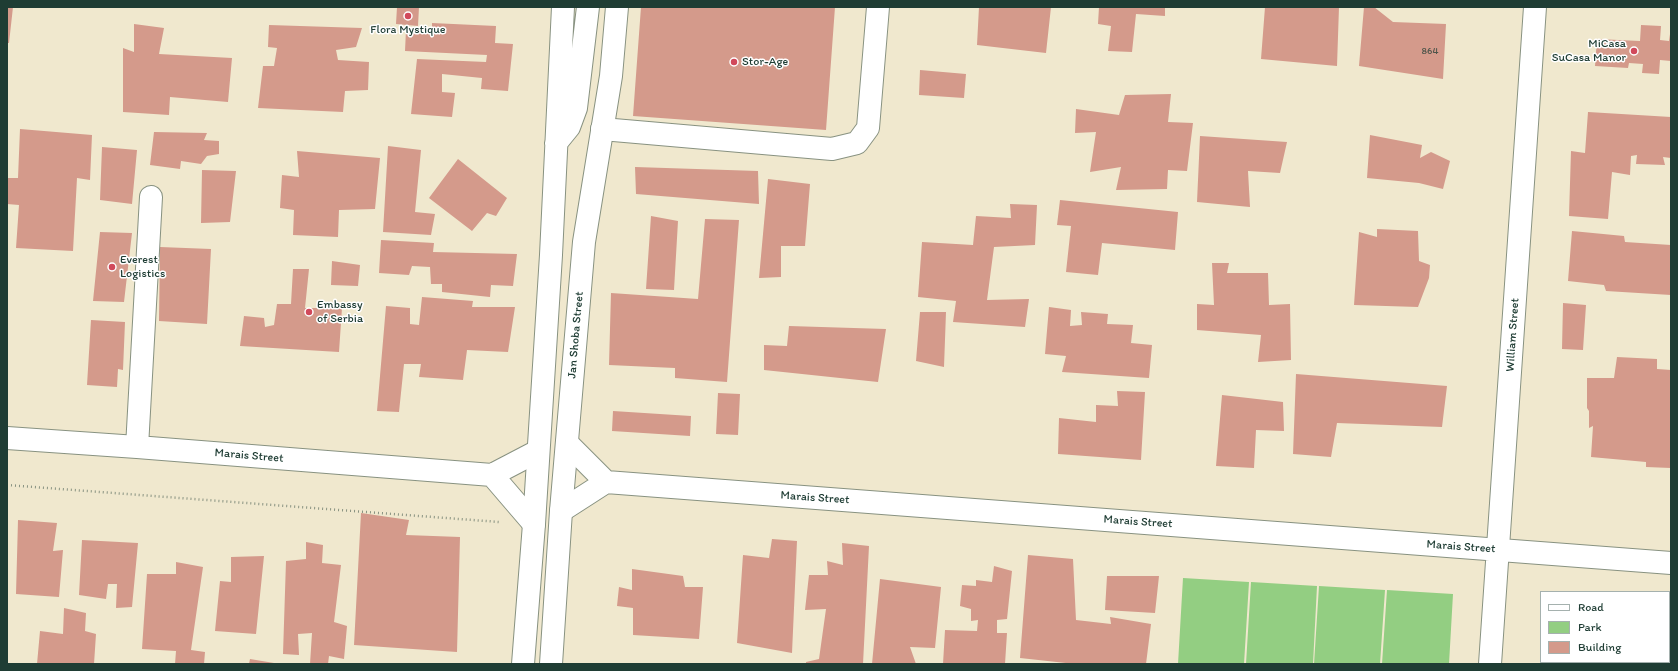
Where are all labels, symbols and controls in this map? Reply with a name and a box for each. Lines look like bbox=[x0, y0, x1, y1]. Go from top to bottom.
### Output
marker: Flora Mystique bbox=[403, 11, 413, 21]
place label: Flora Mystique bbox=[370, 23, 446, 37]
place label: MiCasa SuCasa Manor bbox=[1552, 37, 1626, 65]
house number: 864 bbox=[1422, 45, 1438, 57]
marker: MiCasa SuCasa Manor bbox=[1629, 46, 1639, 56]
place label: Stor-Age bbox=[742, 55, 788, 69]
marker: Stor-Age bbox=[729, 57, 739, 67]
place label: Everest Logistics bbox=[120, 253, 165, 281]
marker: Everest Logistics bbox=[107, 262, 117, 272]
street label: Jan Shoba Street bbox=[565, 291, 587, 379]
place label: Embassy of Serbia bbox=[317, 298, 363, 326]
street label: William Street bbox=[1503, 298, 1523, 372]
marker: Embassy of Serbia bbox=[304, 307, 314, 317]
street label: Marais Street bbox=[214, 446, 284, 466]
street label: Marais Street bbox=[780, 488, 850, 508]
street label: Marais Street bbox=[1103, 512, 1173, 532]
street label: Marais Street bbox=[1426, 537, 1496, 557]
legend bbox=[1540, 591, 1670, 663]
text: Road bbox=[1578, 600, 1604, 614]
text: Park bbox=[1578, 620, 1602, 634]
text: Building bbox=[1578, 640, 1621, 654]

